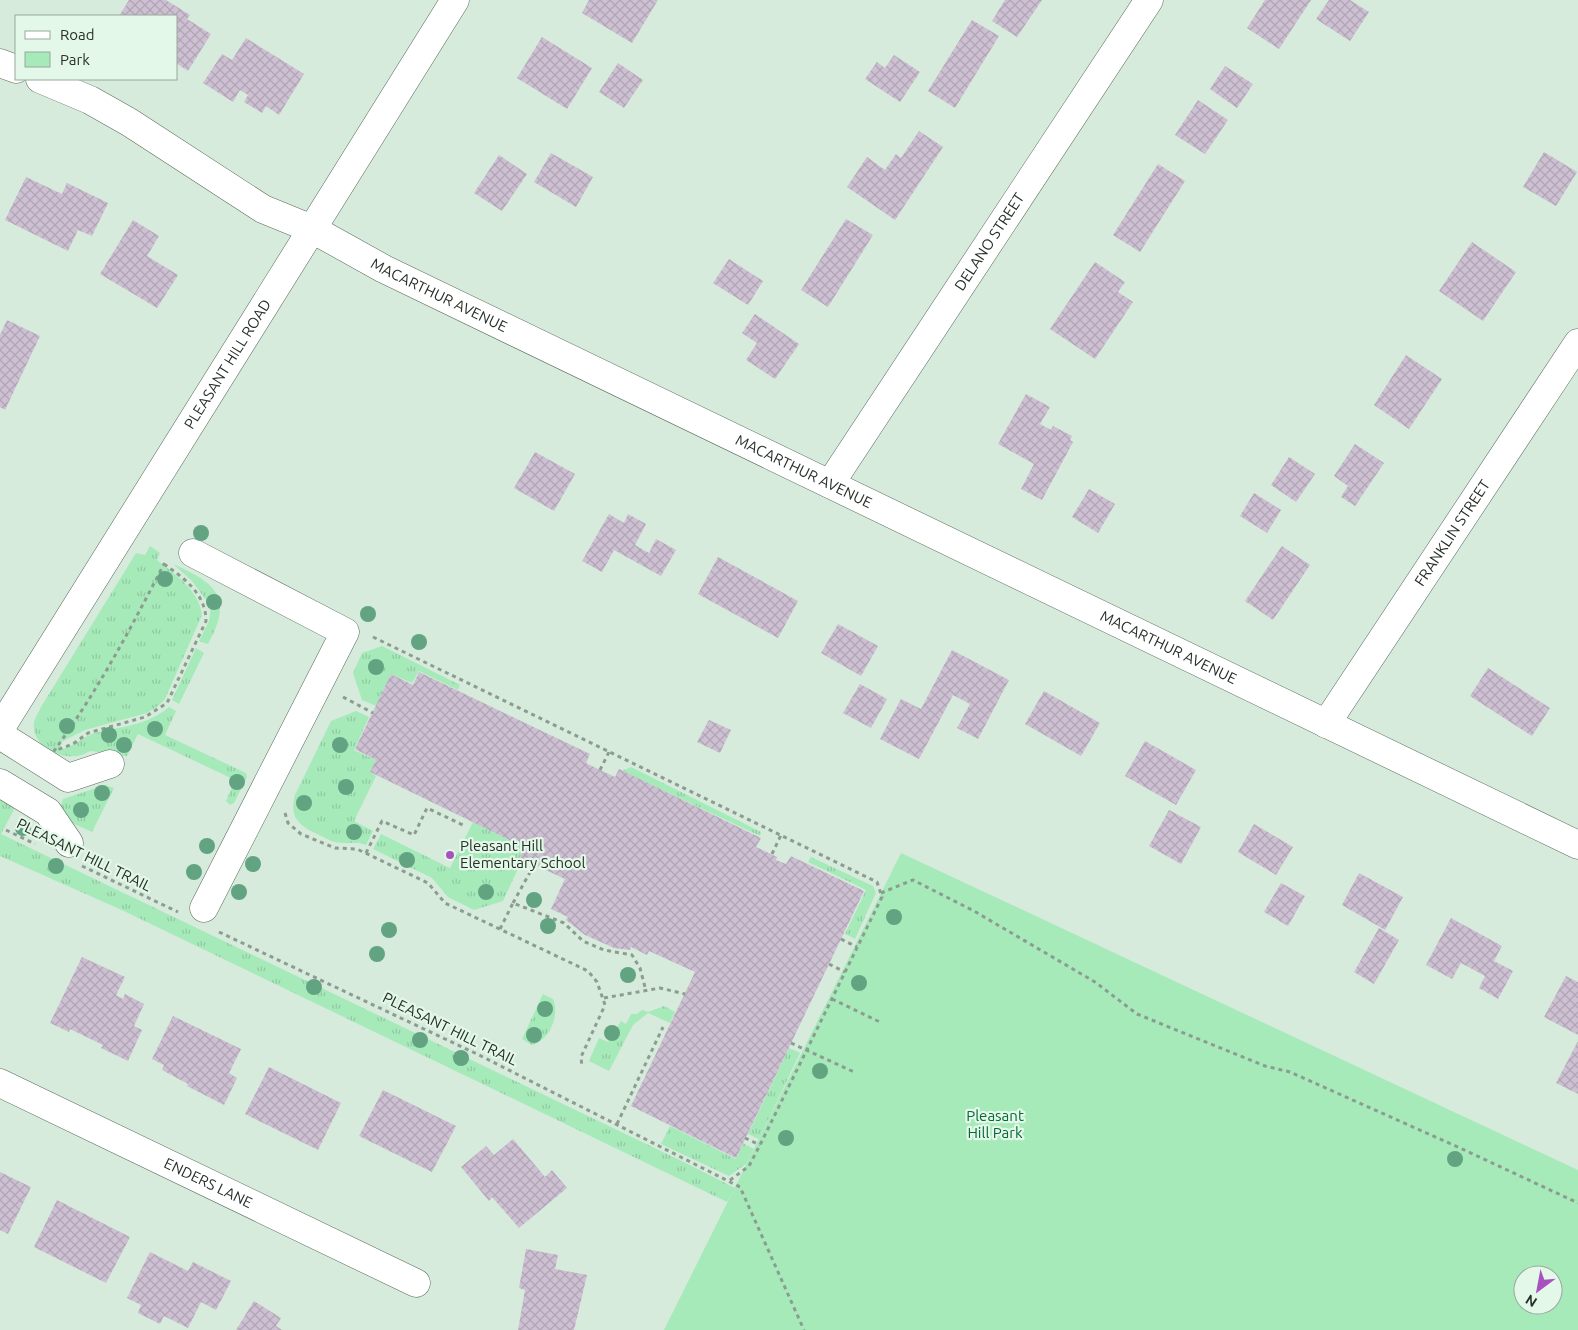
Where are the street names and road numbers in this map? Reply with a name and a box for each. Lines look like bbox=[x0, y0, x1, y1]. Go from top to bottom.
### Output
street label: DELANO STREET bbox=[951, 189, 1028, 294]
street label: MACARTHUR AVENUE bbox=[368, 254, 510, 335]
street label: PLEASANT HILL ROAD bbox=[180, 296, 274, 432]
street label: MACARTHUR AVENUE bbox=[733, 431, 875, 511]
street label: FRANKLIN STREET bbox=[1411, 476, 1493, 589]
street label: MACARTHUR AVENUE bbox=[1098, 607, 1240, 687]
street label: PLEASANT HILL TRAIL bbox=[14, 815, 155, 895]
street label: PLEASANT HILL TRAIL bbox=[380, 989, 521, 1069]
street label: ENDERS LANE bbox=[162, 1154, 255, 1211]

